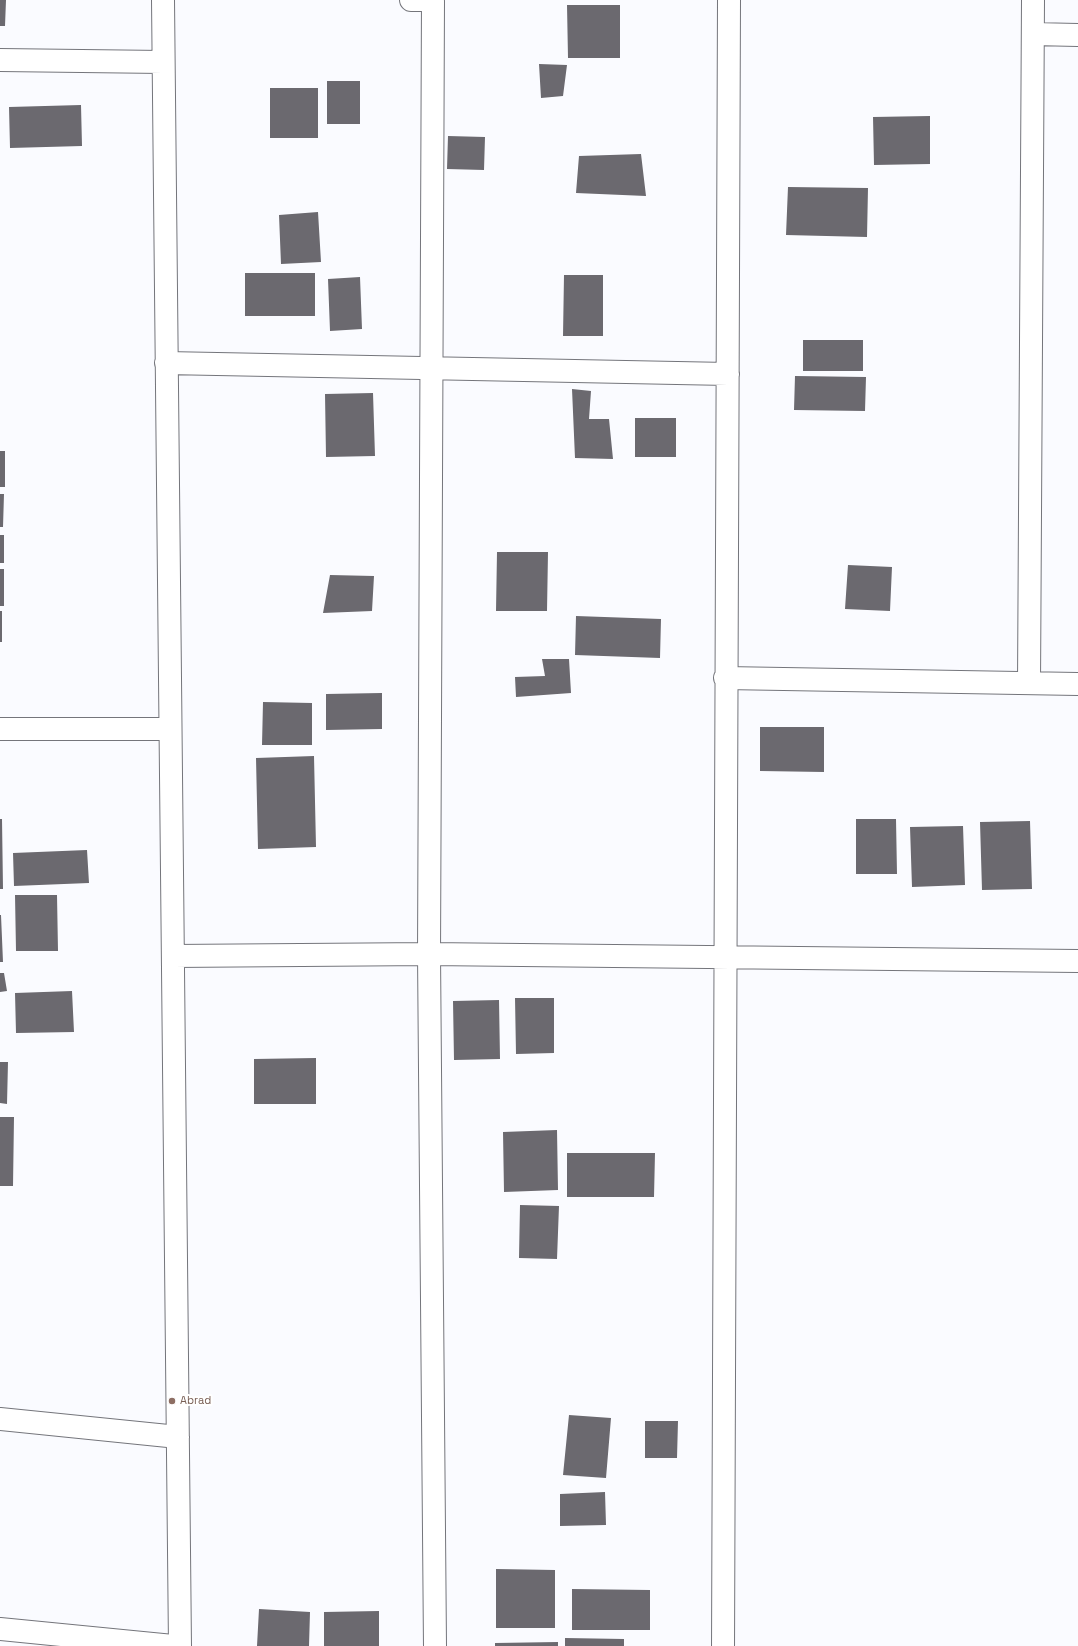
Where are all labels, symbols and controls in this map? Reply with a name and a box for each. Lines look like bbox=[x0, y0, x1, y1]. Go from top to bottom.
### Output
place label: Abrad bbox=[180, 1394, 211, 1408]
marker: Abrad bbox=[167, 1396, 177, 1406]

